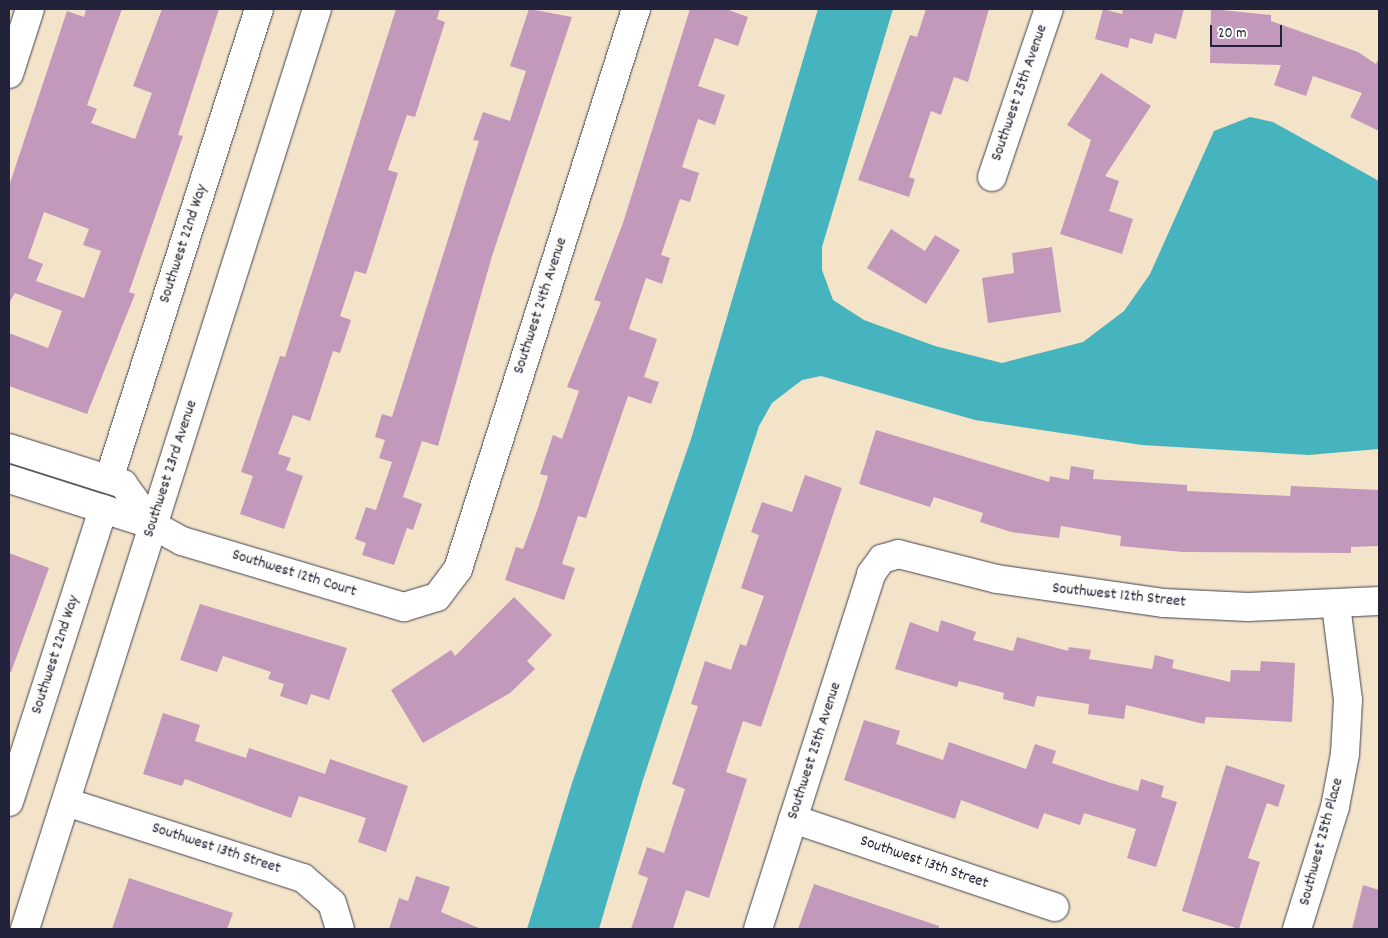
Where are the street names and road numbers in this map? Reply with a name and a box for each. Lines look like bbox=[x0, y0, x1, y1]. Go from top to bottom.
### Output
street label: Southwest 25th Avenue bbox=[988, 22, 1052, 164]
street label: Southwest 22nd Way bbox=[156, 182, 212, 306]
street label: Southwest 24th Avenue bbox=[510, 235, 572, 377]
street label: Southwest 23rd Avenue bbox=[140, 398, 202, 540]
street label: Southwest 12th Court bbox=[229, 546, 359, 602]
street label: Southwest 12th Street bbox=[1051, 579, 1187, 613]
street label: Southwest 22nd Way bbox=[28, 593, 84, 717]
street label: Southwest 25th Avenue bbox=[784, 680, 846, 822]
street label: Southwest 25th Place bbox=[1296, 776, 1348, 908]
street label: Southwest 13th Street bbox=[149, 819, 283, 879]
street label: Southwest 13th Street bbox=[857, 832, 991, 894]

